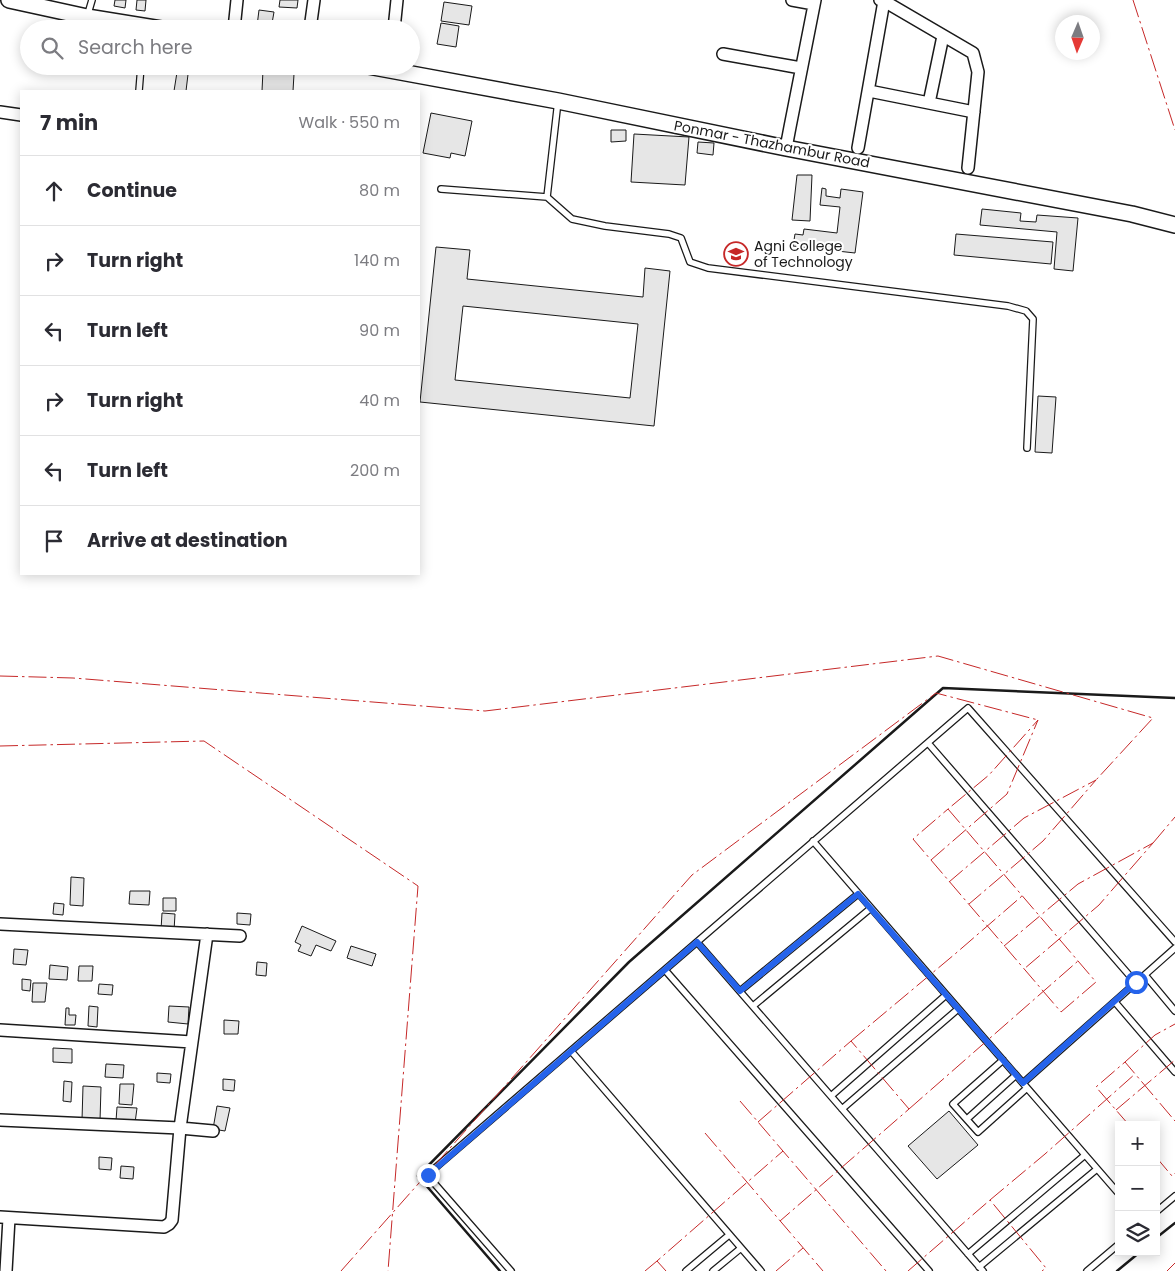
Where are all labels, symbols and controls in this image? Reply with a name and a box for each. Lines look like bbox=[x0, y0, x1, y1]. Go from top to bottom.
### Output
north arrow bbox=[1055, 15, 1100, 60]
search box bbox=[20, 20, 420, 75]
icon: search bbox=[38, 34, 66, 62]
text: Search here bbox=[78, 34, 192, 61]
text: 7 min bbox=[40, 108, 98, 137]
text: Walk · 550 m bbox=[299, 111, 400, 134]
street label: Ponmar - Thazhambur Road bbox=[672, 115, 872, 173]
icon: ahead bbox=[40, 177, 68, 205]
text: Continue bbox=[87, 177, 177, 204]
text: 80 m bbox=[359, 179, 400, 202]
place label: Agni College of Technology bbox=[754, 236, 853, 272]
school or university icon: Agni College of Technology bbox=[723, 241, 749, 267]
icon: right bbox=[40, 247, 68, 275]
text: Turn right bbox=[87, 247, 183, 274]
text: 140 m bbox=[354, 249, 400, 272]
icon: left bbox=[40, 317, 68, 345]
text: Turn left bbox=[87, 317, 168, 344]
text: 90 m bbox=[359, 319, 400, 342]
icon: right bbox=[40, 387, 68, 415]
text: Turn right bbox=[87, 387, 183, 414]
text: 40 m bbox=[359, 389, 400, 412]
icon: left bbox=[40, 457, 68, 485]
text: Turn left bbox=[87, 457, 168, 484]
text: 200 m bbox=[350, 459, 400, 482]
icon: arrive bbox=[40, 527, 68, 555]
text: Arrive at destination bbox=[87, 527, 288, 554]
route start bbox=[1125, 971, 1148, 994]
map controls bbox=[1115, 1121, 1160, 1256]
button: + bbox=[1115, 1121, 1160, 1166]
route end bbox=[417, 1164, 440, 1187]
button: − bbox=[1115, 1166, 1160, 1211]
button: layers bbox=[1115, 1211, 1160, 1256]

